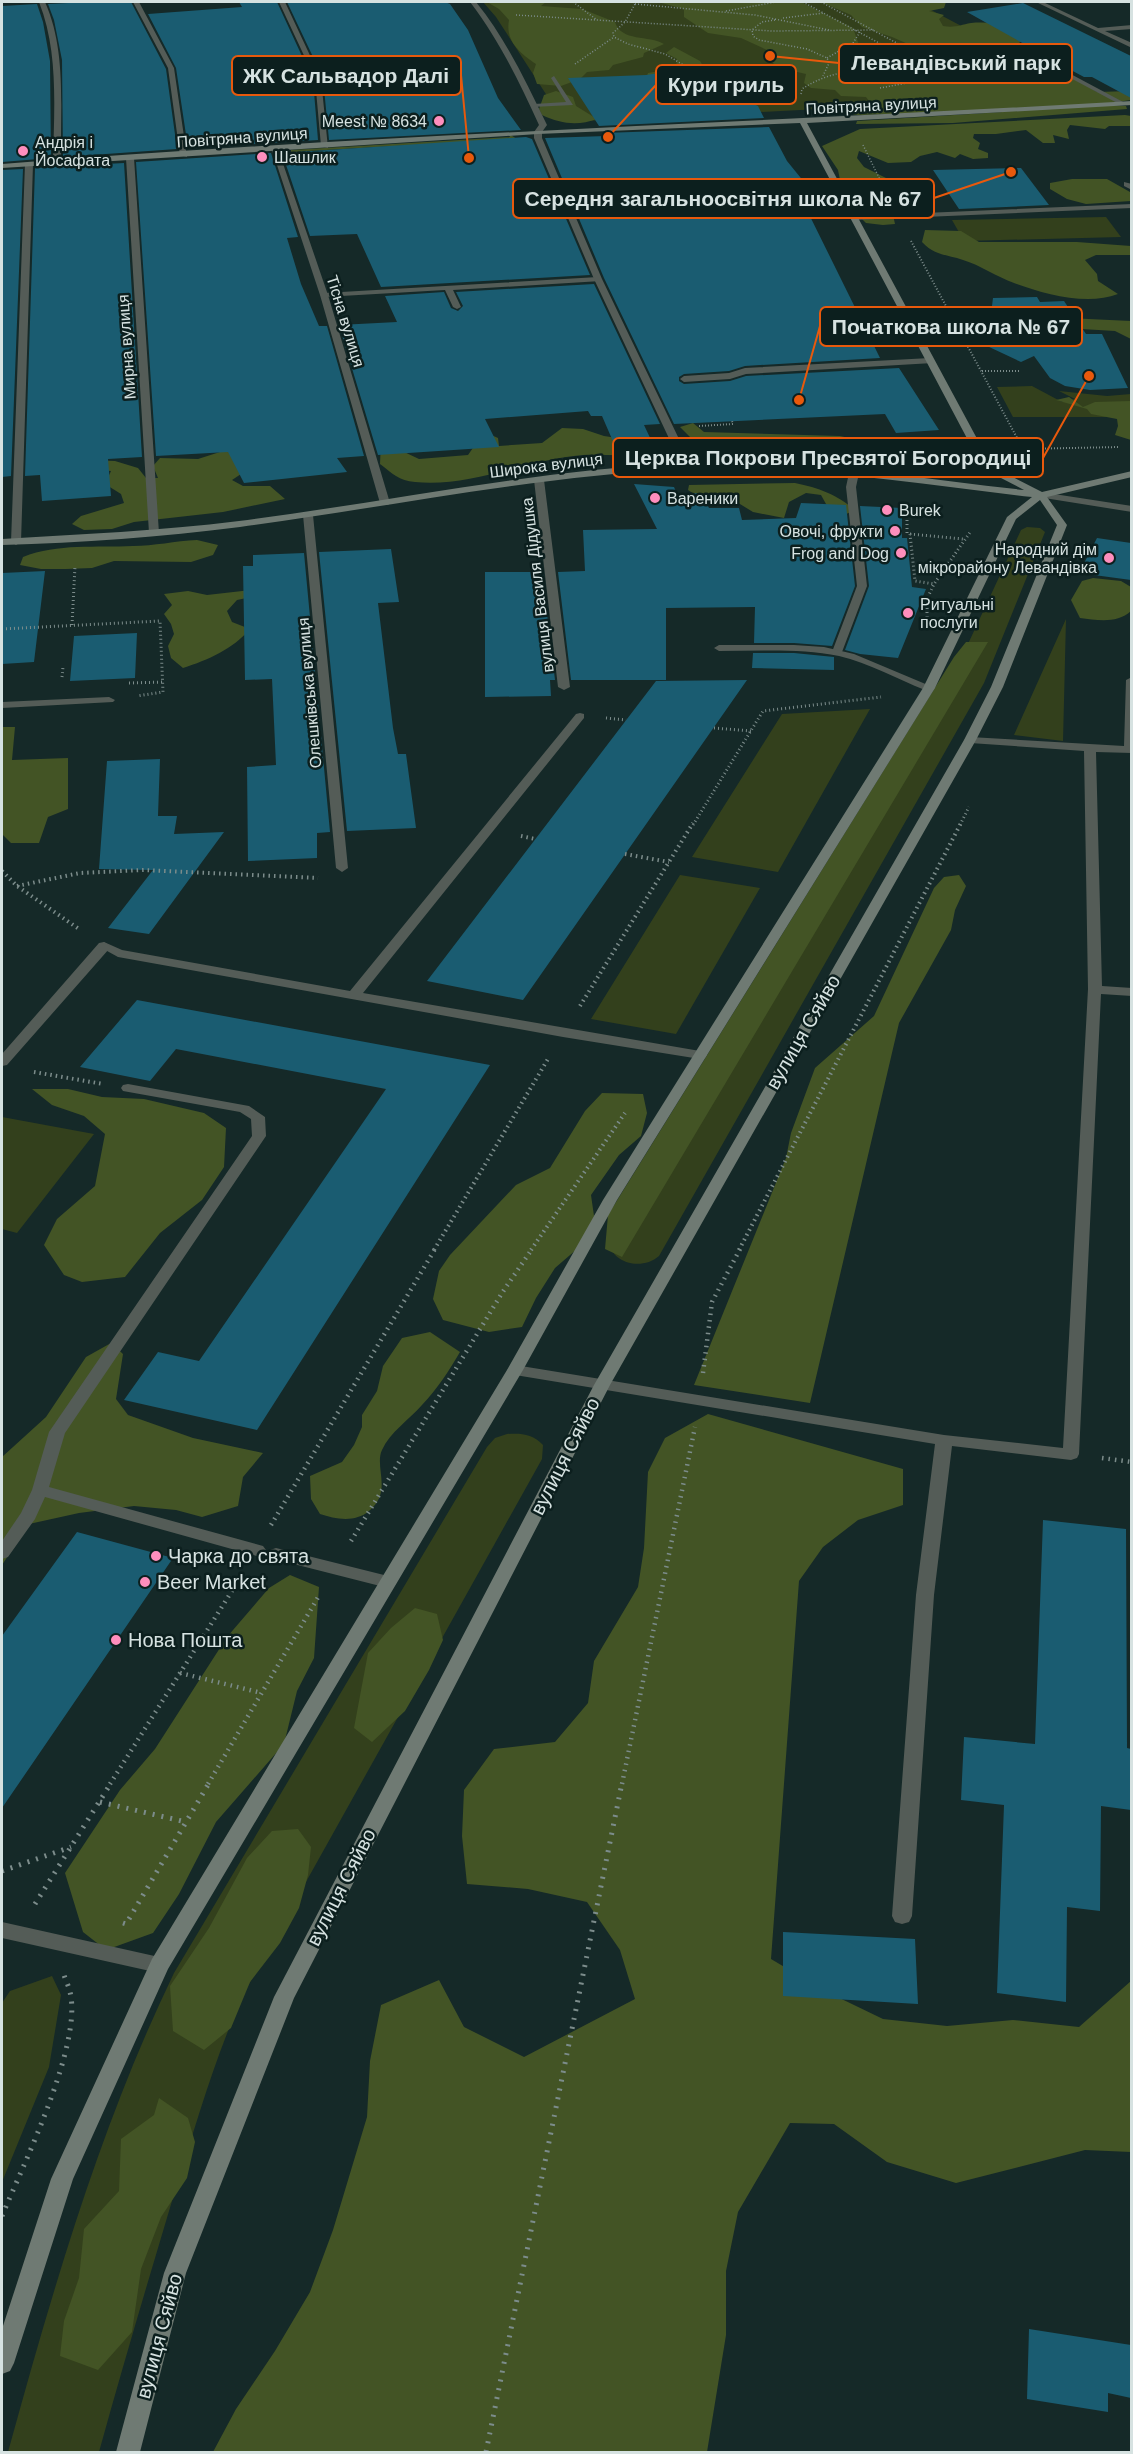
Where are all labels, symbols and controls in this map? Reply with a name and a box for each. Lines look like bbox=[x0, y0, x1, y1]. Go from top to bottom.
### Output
callout: Левандівський парк bbox=[839, 44, 1072, 83]
text: Левандівський парк bbox=[851, 51, 1061, 74]
callout: ЖК Сальвадор Далі bbox=[232, 56, 461, 95]
text: ЖК Сальвадор Далі bbox=[242, 64, 449, 87]
callout: Кури гриль bbox=[656, 65, 796, 104]
text: Кури гриль bbox=[668, 73, 784, 96]
street label: Повітряна вулиця bbox=[805, 94, 937, 117]
place label: Meest № 8634 bbox=[322, 113, 427, 130]
marker: Meest № 8634 bbox=[432, 114, 446, 128]
street label: Повітряна вулиця bbox=[176, 124, 308, 151]
place label: Андрія і Йосафата bbox=[35, 134, 110, 169]
marker: Андрія і Йосафата bbox=[16, 144, 30, 158]
place label: Шашлик bbox=[274, 149, 337, 166]
marker: Шашлик bbox=[255, 150, 269, 164]
callout: Середня загальноосвітня школа № 67 bbox=[513, 179, 934, 218]
text: Середня загальноосвітня школа № 67 bbox=[524, 187, 922, 210]
street label: Тісна вулиця bbox=[323, 273, 368, 369]
street label: Мирна вулиця bbox=[114, 294, 139, 400]
callout: Початкова школа № 67 bbox=[820, 307, 1082, 346]
text: Початкова школа № 67 bbox=[832, 315, 1070, 338]
callout: Церква Покрови Пресвятої Богородиці bbox=[613, 438, 1043, 477]
text: Церква Покрови Пресвятої Богородиці bbox=[625, 446, 1031, 469]
street label: Широка вулиця bbox=[488, 450, 604, 481]
place label: Вареники bbox=[667, 490, 738, 507]
marker: Вареники bbox=[648, 491, 662, 505]
street label: вулиця Василя Дідушка bbox=[518, 496, 557, 673]
place label: Burek bbox=[899, 502, 942, 519]
marker: Burek bbox=[880, 503, 894, 517]
place label: Овочі, фрукти bbox=[780, 523, 883, 540]
marker: Овочі, фрукти bbox=[888, 524, 902, 538]
place label: Народний дім мікрорайону Левандівка bbox=[918, 541, 1097, 576]
place label: Frog and Dog bbox=[791, 545, 889, 562]
marker: Frog and Dog bbox=[894, 546, 908, 560]
marker: Народний дім мікрорайону Левандівка bbox=[1102, 551, 1116, 565]
place label: Ритуальні послуги bbox=[920, 596, 994, 631]
marker: Ритуальні послуги bbox=[901, 606, 915, 620]
street label: Олешківська вулиця bbox=[294, 617, 325, 769]
street label: вулиця Сяйво bbox=[761, 971, 845, 1093]
street label: вулиця Сяйво bbox=[526, 1394, 604, 1518]
place label: Чарка до свята bbox=[168, 1545, 310, 1567]
marker: Чарка до свята bbox=[149, 1549, 163, 1563]
place label: Beer Market bbox=[157, 1571, 266, 1593]
marker: Beer Market bbox=[138, 1575, 152, 1589]
place label: Нова Пошта bbox=[128, 1629, 243, 1651]
marker: Нова Пошта bbox=[109, 1633, 123, 1647]
street label: вулиця Сяйво bbox=[302, 1825, 380, 1949]
street label: вулиця Сяйво bbox=[132, 2271, 186, 2401]

